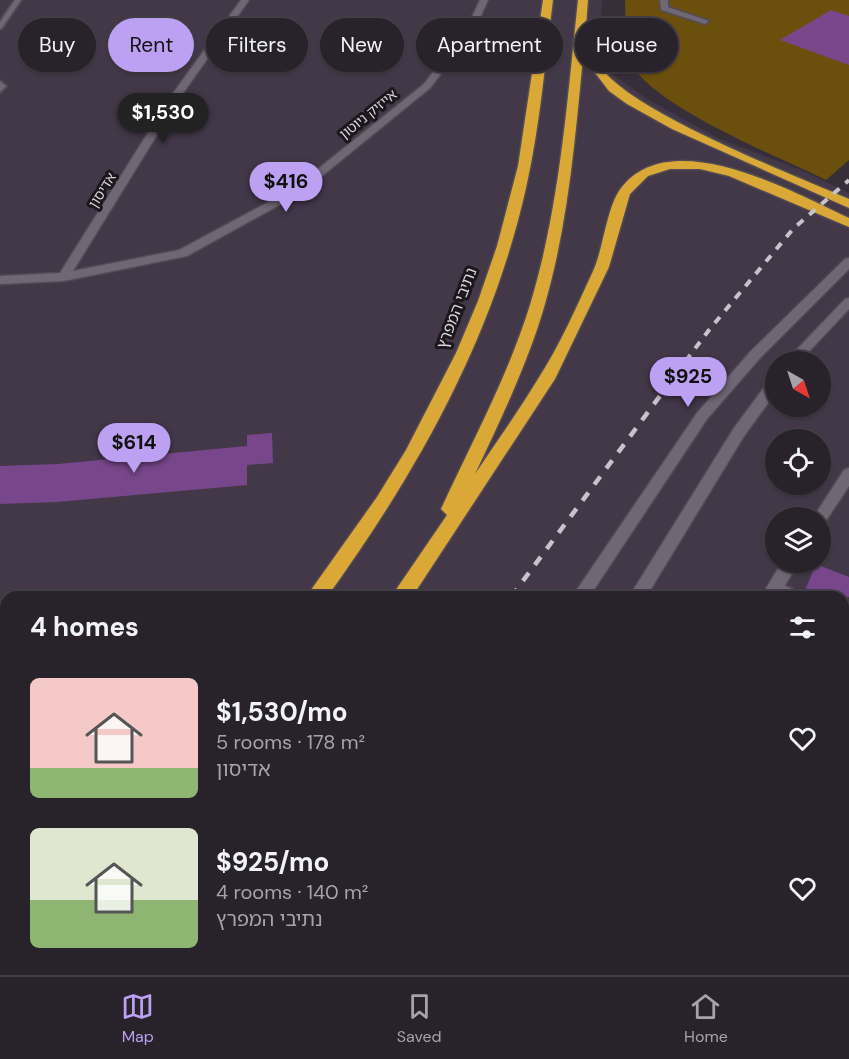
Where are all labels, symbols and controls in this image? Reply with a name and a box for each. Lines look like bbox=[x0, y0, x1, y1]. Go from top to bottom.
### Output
chip: Buy bbox=[18, 18, 96, 72]
chip: Rent bbox=[108, 18, 194, 72]
chip: Filters bbox=[206, 18, 308, 72]
chip: New bbox=[320, 18, 404, 72]
chip: Apartment bbox=[416, 18, 563, 72]
chip: House bbox=[575, 18, 678, 72]
street label: אייזיק ניוטון bbox=[336, 85, 401, 143]
pin: $1,530 bbox=[114, 93, 212, 144]
text: $1,530 bbox=[132, 99, 194, 125]
pin: $416 bbox=[250, 162, 322, 213]
text: $416 bbox=[263, 168, 309, 194]
street label: אדיסון bbox=[84, 169, 120, 211]
street label: נתיבי המפרץ bbox=[431, 265, 482, 352]
north arrow bbox=[765, 351, 831, 417]
map controls bbox=[765, 351, 831, 573]
pin: $925 bbox=[652, 357, 724, 408]
text: $925 bbox=[664, 363, 712, 389]
pin: $614 bbox=[98, 423, 170, 474]
text: $614 bbox=[111, 429, 157, 455]
button: locate bbox=[765, 429, 831, 495]
button: layers bbox=[765, 507, 831, 573]
text: 4 homes bbox=[30, 610, 139, 644]
icon: filters bbox=[786, 611, 819, 644]
text: $1,530/mo bbox=[216, 695, 348, 729]
icon: home bbox=[78, 702, 150, 774]
icon: heart bbox=[786, 722, 819, 755]
text: 5 rooms · 178 m² bbox=[216, 729, 365, 755]
text: אדיסון bbox=[216, 756, 271, 782]
text: $925/mo bbox=[216, 845, 329, 879]
icon: home bbox=[78, 852, 150, 924]
icon: heart bbox=[786, 872, 819, 905]
text: 4 rooms · 140 m² bbox=[216, 879, 368, 905]
text: נתיבי המפרץ bbox=[216, 906, 323, 932]
tab: Map bbox=[121, 990, 154, 1047]
tab: Saved bbox=[397, 990, 442, 1047]
tab: Home bbox=[684, 990, 728, 1047]

